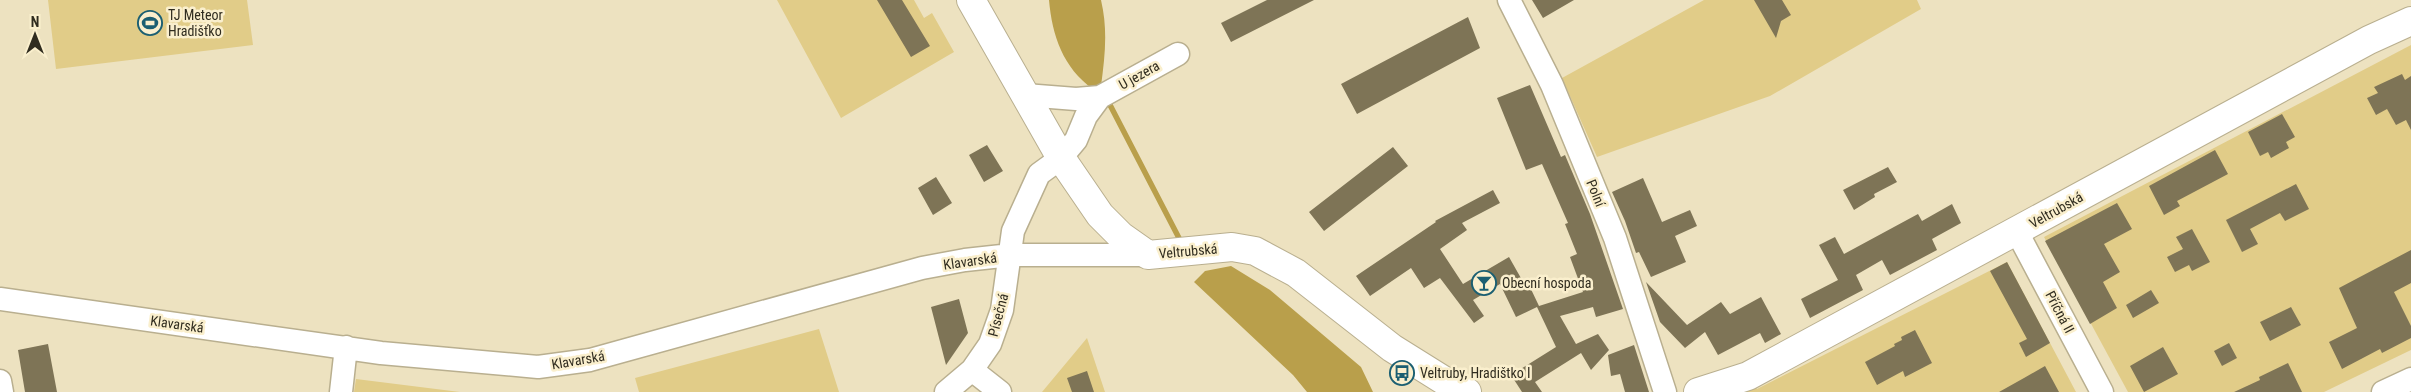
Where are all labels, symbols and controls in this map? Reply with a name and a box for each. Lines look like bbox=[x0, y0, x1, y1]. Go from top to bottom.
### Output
place label: TJ Meteor Hradišťko bbox=[168, 7, 223, 39]
north arrow bbox=[10, 10, 60, 60]
sports icon: TJ Meteor Hradišťko bbox=[137, 10, 163, 36]
text: N bbox=[31, 14, 39, 30]
street label: U jezera bbox=[1116, 57, 1162, 93]
street label: Polní bbox=[1583, 177, 1609, 210]
street label: Veltrubská bbox=[2026, 189, 2086, 231]
street label: Veltrubská bbox=[1158, 240, 1218, 262]
street label: Klavarská bbox=[942, 249, 998, 273]
bar icon: Obecní hospoda bbox=[1471, 270, 1497, 296]
place label: Obecní hospoda bbox=[1502, 275, 1591, 291]
street label: Příčná II bbox=[2042, 288, 2078, 336]
street label: Písečná bbox=[985, 292, 1011, 338]
street label: Klavarská bbox=[149, 312, 205, 336]
street label: Klavarská bbox=[550, 347, 606, 373]
bus stop icon: Veltruby, Hradištko I bbox=[1389, 360, 1415, 386]
place label: Veltruby, Hradištko I bbox=[1420, 365, 1531, 381]

